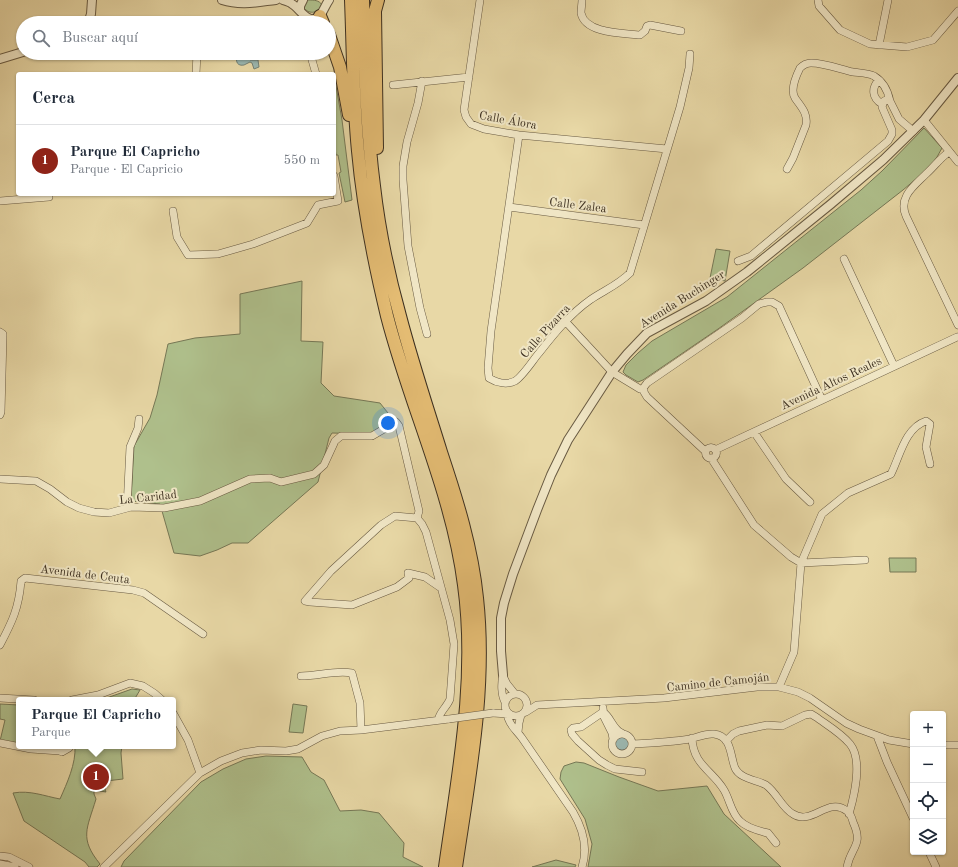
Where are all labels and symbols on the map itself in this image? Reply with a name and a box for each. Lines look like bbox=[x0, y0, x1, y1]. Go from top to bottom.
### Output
street label: Calle Álora bbox=[478, 107, 538, 132]
street label: Calle Zalea bbox=[548, 197, 607, 215]
street label: Avenida Buchinger bbox=[638, 269, 727, 331]
street label: Calle Pizarra bbox=[519, 302, 573, 361]
street label: Avenida Altos Reales bbox=[779, 355, 884, 413]
your location bbox=[378, 413, 398, 433]
street label: La Caridad bbox=[119, 489, 178, 507]
street label: Avenida de Ceuta bbox=[39, 564, 130, 586]
street label: Camino de Camoján bbox=[666, 672, 771, 694]
pin: 1 bbox=[83, 762, 109, 792]

